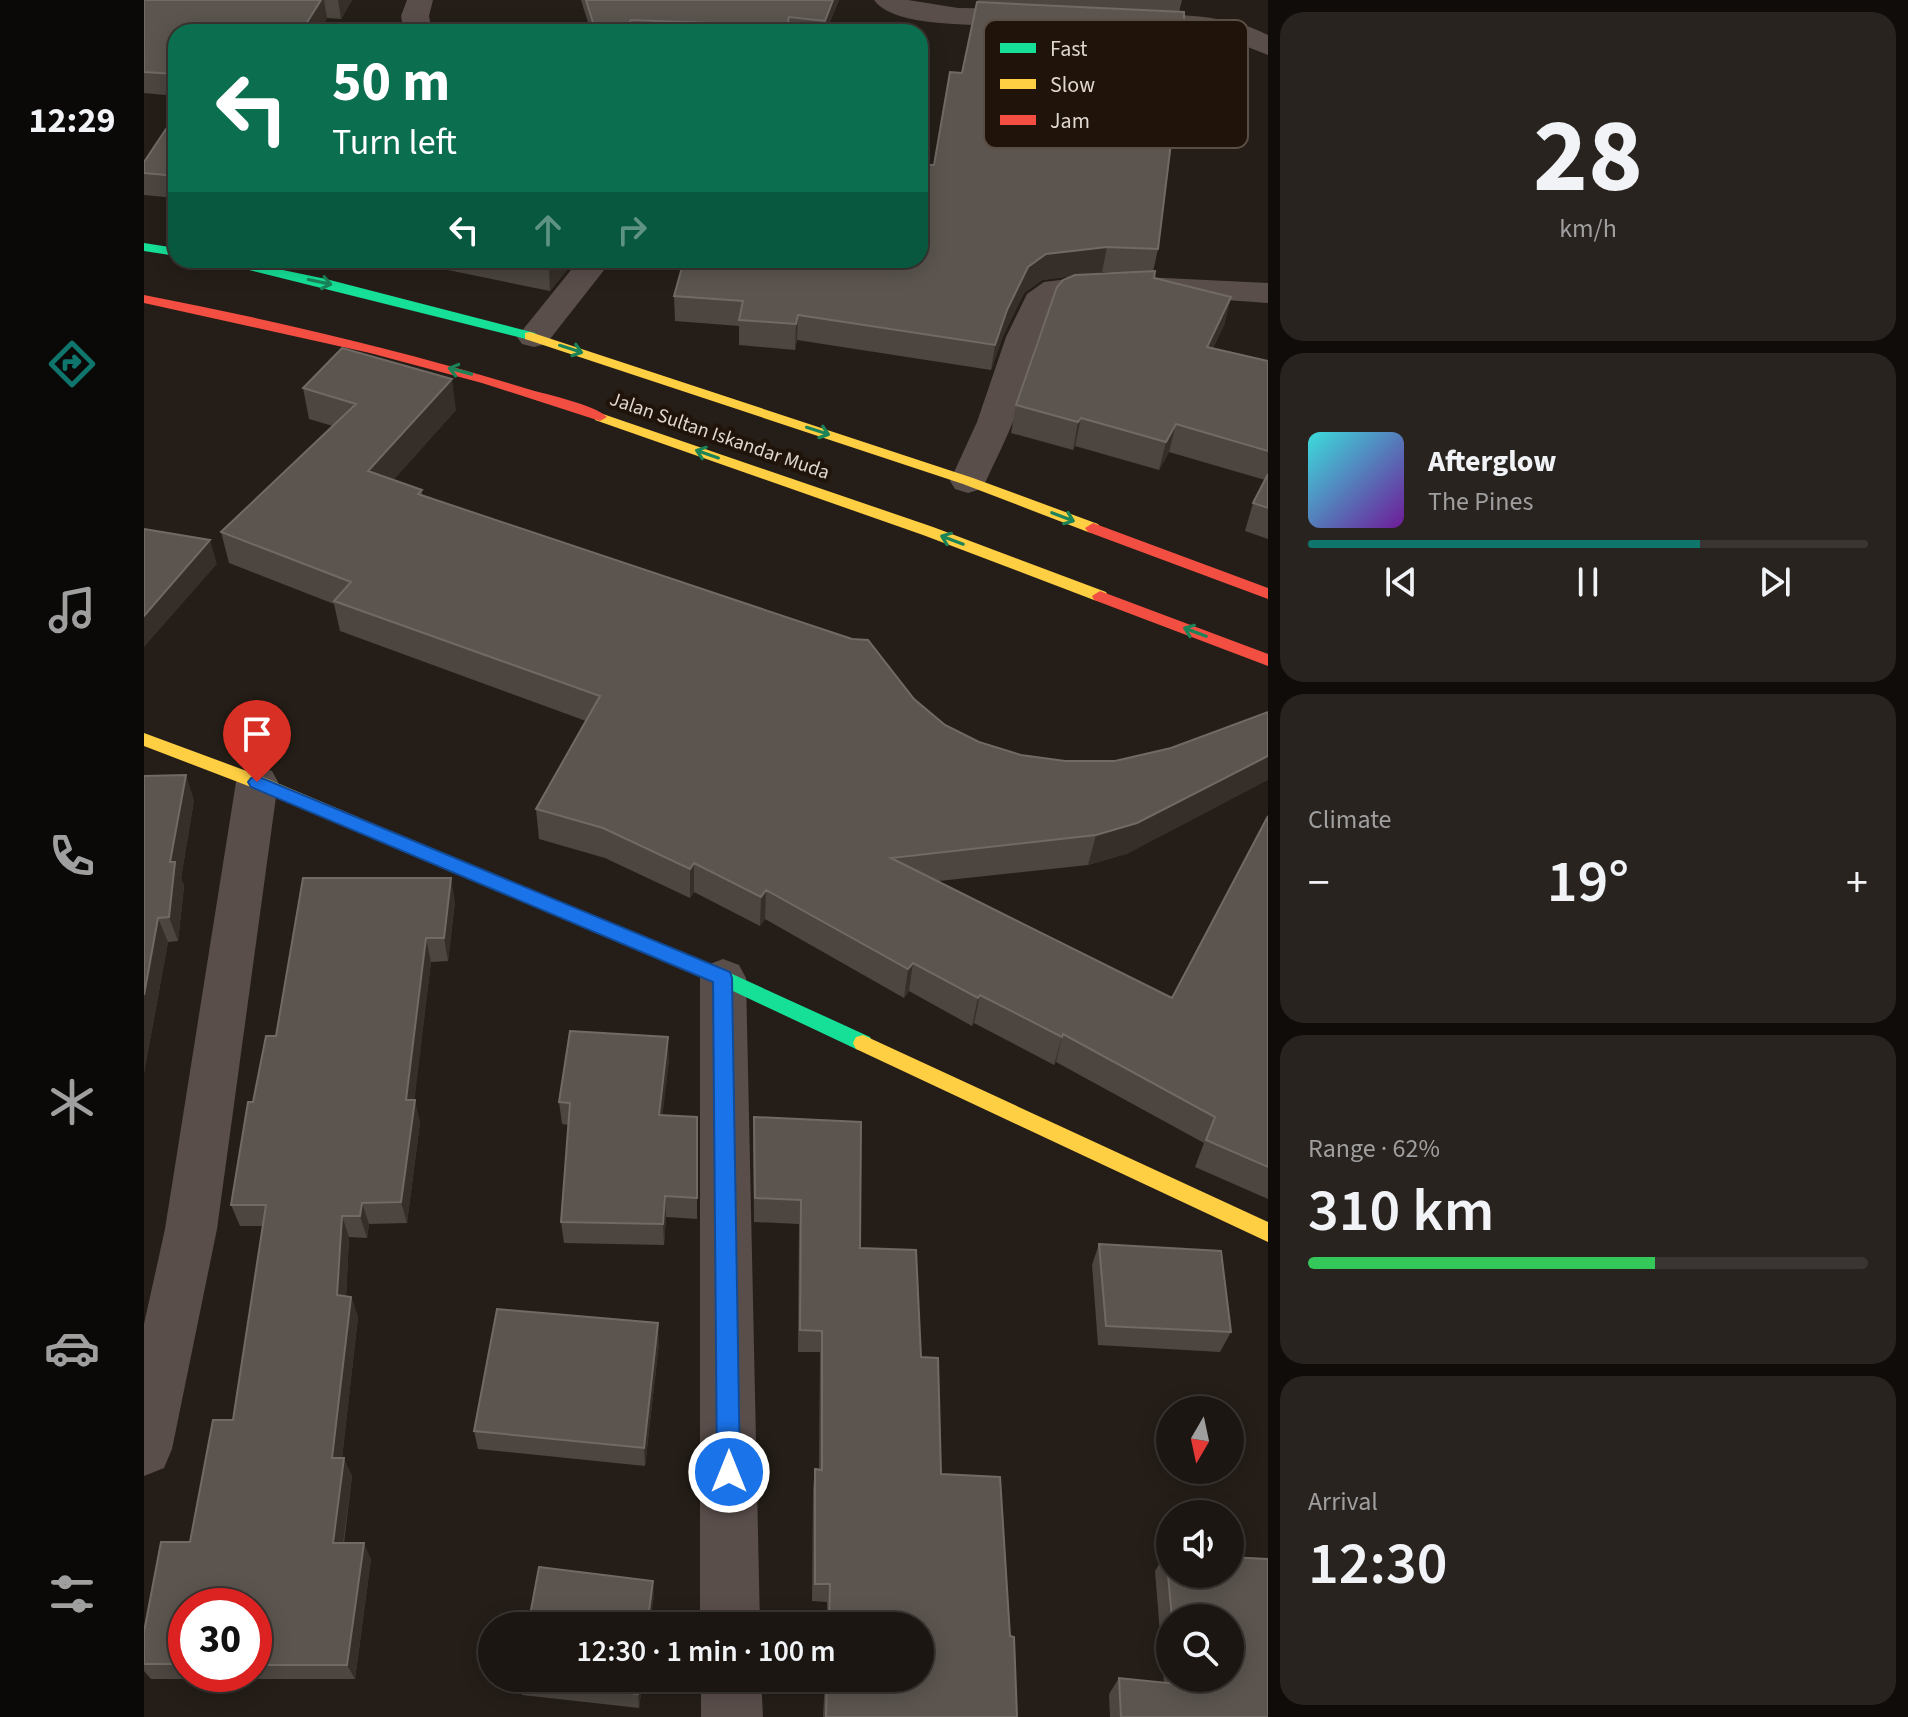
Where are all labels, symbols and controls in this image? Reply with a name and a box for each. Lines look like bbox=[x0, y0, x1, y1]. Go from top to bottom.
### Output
legend bbox=[984, 20, 1248, 148]
text: Fast bbox=[1050, 33, 1088, 65]
text: 50 m bbox=[332, 43, 450, 122]
icon: left bbox=[200, 56, 304, 160]
text: Slow bbox=[1050, 69, 1095, 101]
text: 28 bbox=[1533, 84, 1643, 232]
text: 12:29 bbox=[29, 95, 115, 146]
text: Jam bbox=[1050, 105, 1090, 137]
text: Turn left bbox=[332, 117, 457, 168]
icon: left bbox=[442, 208, 486, 252]
icon: ahead bbox=[526, 208, 570, 252]
icon: right bbox=[610, 208, 654, 252]
text: km/h bbox=[1559, 210, 1617, 247]
one-way arrow bbox=[307, 275, 332, 290]
icon: directions bbox=[44, 336, 100, 392]
one-way arrow bbox=[558, 342, 583, 357]
one-way arrow bbox=[448, 363, 474, 378]
street label: Jalan Sultan Iskandar Muda bbox=[606, 385, 833, 487]
one-way arrow bbox=[805, 424, 830, 439]
text: Afterglow bbox=[1428, 440, 1556, 483]
one-way arrow bbox=[695, 446, 719, 460]
text: The Pines bbox=[1428, 483, 1533, 520]
one-way arrow bbox=[1050, 511, 1075, 525]
one-way arrow bbox=[940, 532, 965, 546]
icon: previous bbox=[1379, 560, 1423, 604]
icon: pause bbox=[1566, 560, 1610, 604]
icon: next bbox=[1753, 560, 1797, 604]
icon: music bbox=[44, 582, 100, 638]
one-way arrow bbox=[1183, 624, 1208, 638]
pin bbox=[223, 700, 291, 782]
icon: arrive bbox=[235, 712, 279, 756]
text: Climate bbox=[1308, 801, 1392, 838]
icon: phone bbox=[44, 828, 100, 884]
text: 19° bbox=[1547, 840, 1629, 925]
text: − bbox=[1308, 852, 1330, 915]
text: + bbox=[1846, 852, 1868, 915]
icon: climate bbox=[44, 1074, 100, 1130]
text: Range · 62% bbox=[1308, 1130, 1440, 1167]
text: 310 km bbox=[1308, 1169, 1494, 1254]
icon: car bbox=[44, 1320, 100, 1376]
north arrow bbox=[1156, 1396, 1244, 1484]
map controls bbox=[1156, 1396, 1244, 1692]
position arrow bbox=[687, 1430, 771, 1514]
text: Arrival bbox=[1308, 1483, 1378, 1520]
button: sound bbox=[1156, 1500, 1244, 1588]
text: 12:30 bbox=[1308, 1522, 1448, 1607]
icon: filters bbox=[44, 1566, 100, 1622]
speed limit sign: 30 bbox=[168, 1588, 272, 1692]
button: search bbox=[1156, 1604, 1244, 1692]
text: 12:30 · 1 min · 100 m bbox=[576, 1630, 836, 1673]

